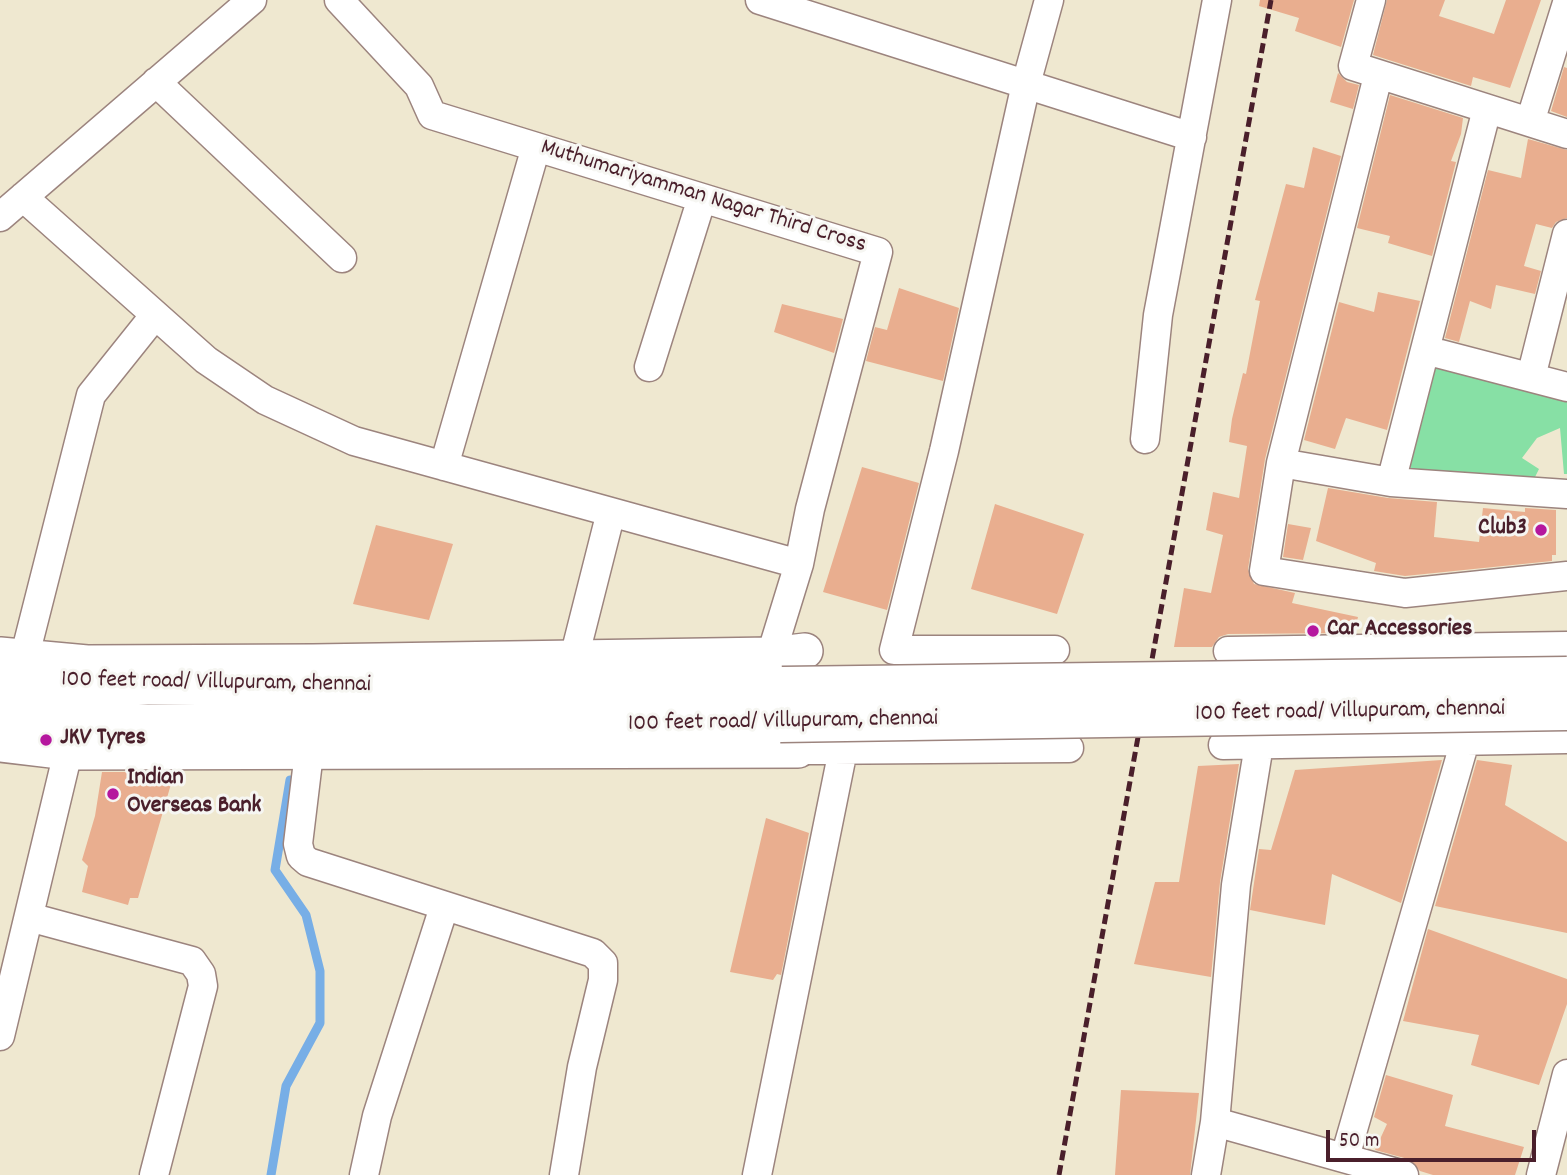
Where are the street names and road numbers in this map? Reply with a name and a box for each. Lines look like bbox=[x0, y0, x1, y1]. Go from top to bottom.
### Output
street label: Muthumariyamman Nagar Third Cross bbox=[537, 135, 869, 261]
street label: 100 feet road/ Villupuram, chennai bbox=[61, 667, 371, 701]
street label: 100 feet road/ Villupuram, chennai bbox=[1195, 696, 1505, 730]
street label: 100 feet road/ Villupuram, chennai bbox=[628, 706, 938, 740]

